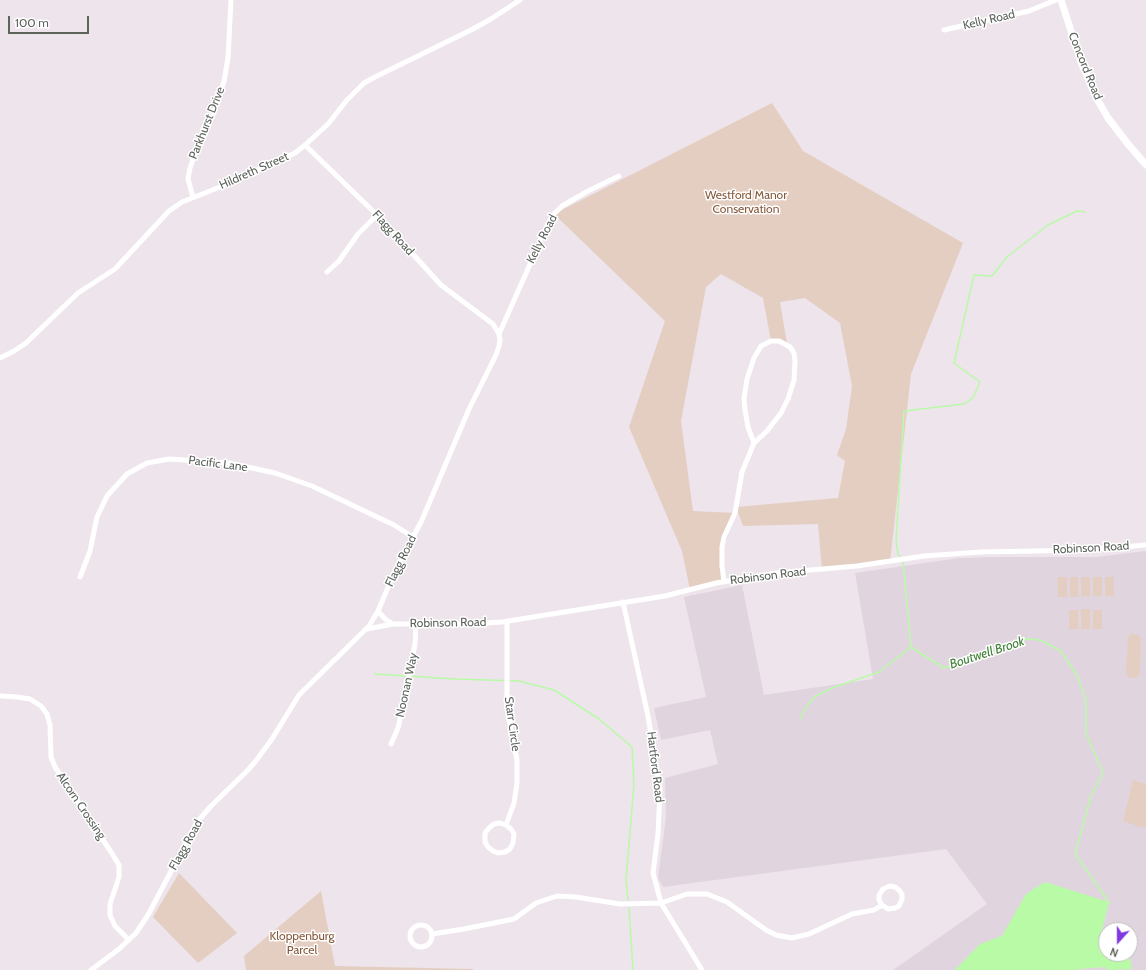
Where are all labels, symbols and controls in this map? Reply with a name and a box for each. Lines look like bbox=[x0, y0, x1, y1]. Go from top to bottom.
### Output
street label: Kelly Road bbox=[962, 7, 1016, 33]
scale bar bbox=[10, 8, 91, 34]
text: 100 m bbox=[15, 15, 49, 30]
street label: Concord Road bbox=[1065, 30, 1105, 102]
street label: Parkhurst Drive bbox=[186, 85, 228, 161]
street label: Hildreth Street bbox=[217, 149, 291, 193]
park label: Westford Manor Conservation bbox=[705, 188, 787, 216]
street label: Flagg Road bbox=[369, 208, 417, 258]
street label: Kelly Road bbox=[524, 212, 560, 266]
street label: Pacific Lane bbox=[187, 453, 249, 475]
street label: Flagg Road bbox=[382, 533, 420, 589]
street label: Robinson Road bbox=[1052, 539, 1130, 557]
street label: Robinson Road bbox=[729, 564, 807, 588]
street label: Robinson Road bbox=[410, 615, 486, 631]
water label: Boutwell Brook bbox=[948, 634, 1026, 672]
street label: Noonan Way bbox=[393, 651, 421, 719]
street label: Starr Circle bbox=[501, 696, 523, 752]
street label: Hartford Road bbox=[644, 731, 666, 803]
street label: Alcorn Crossing bbox=[53, 770, 109, 842]
street label: Flagg Road bbox=[166, 817, 206, 873]
north arrow bbox=[1098, 922, 1138, 962]
park label: Kloppenburg Parcel bbox=[269, 929, 335, 957]
text: N bbox=[1108, 944, 1120, 960]

